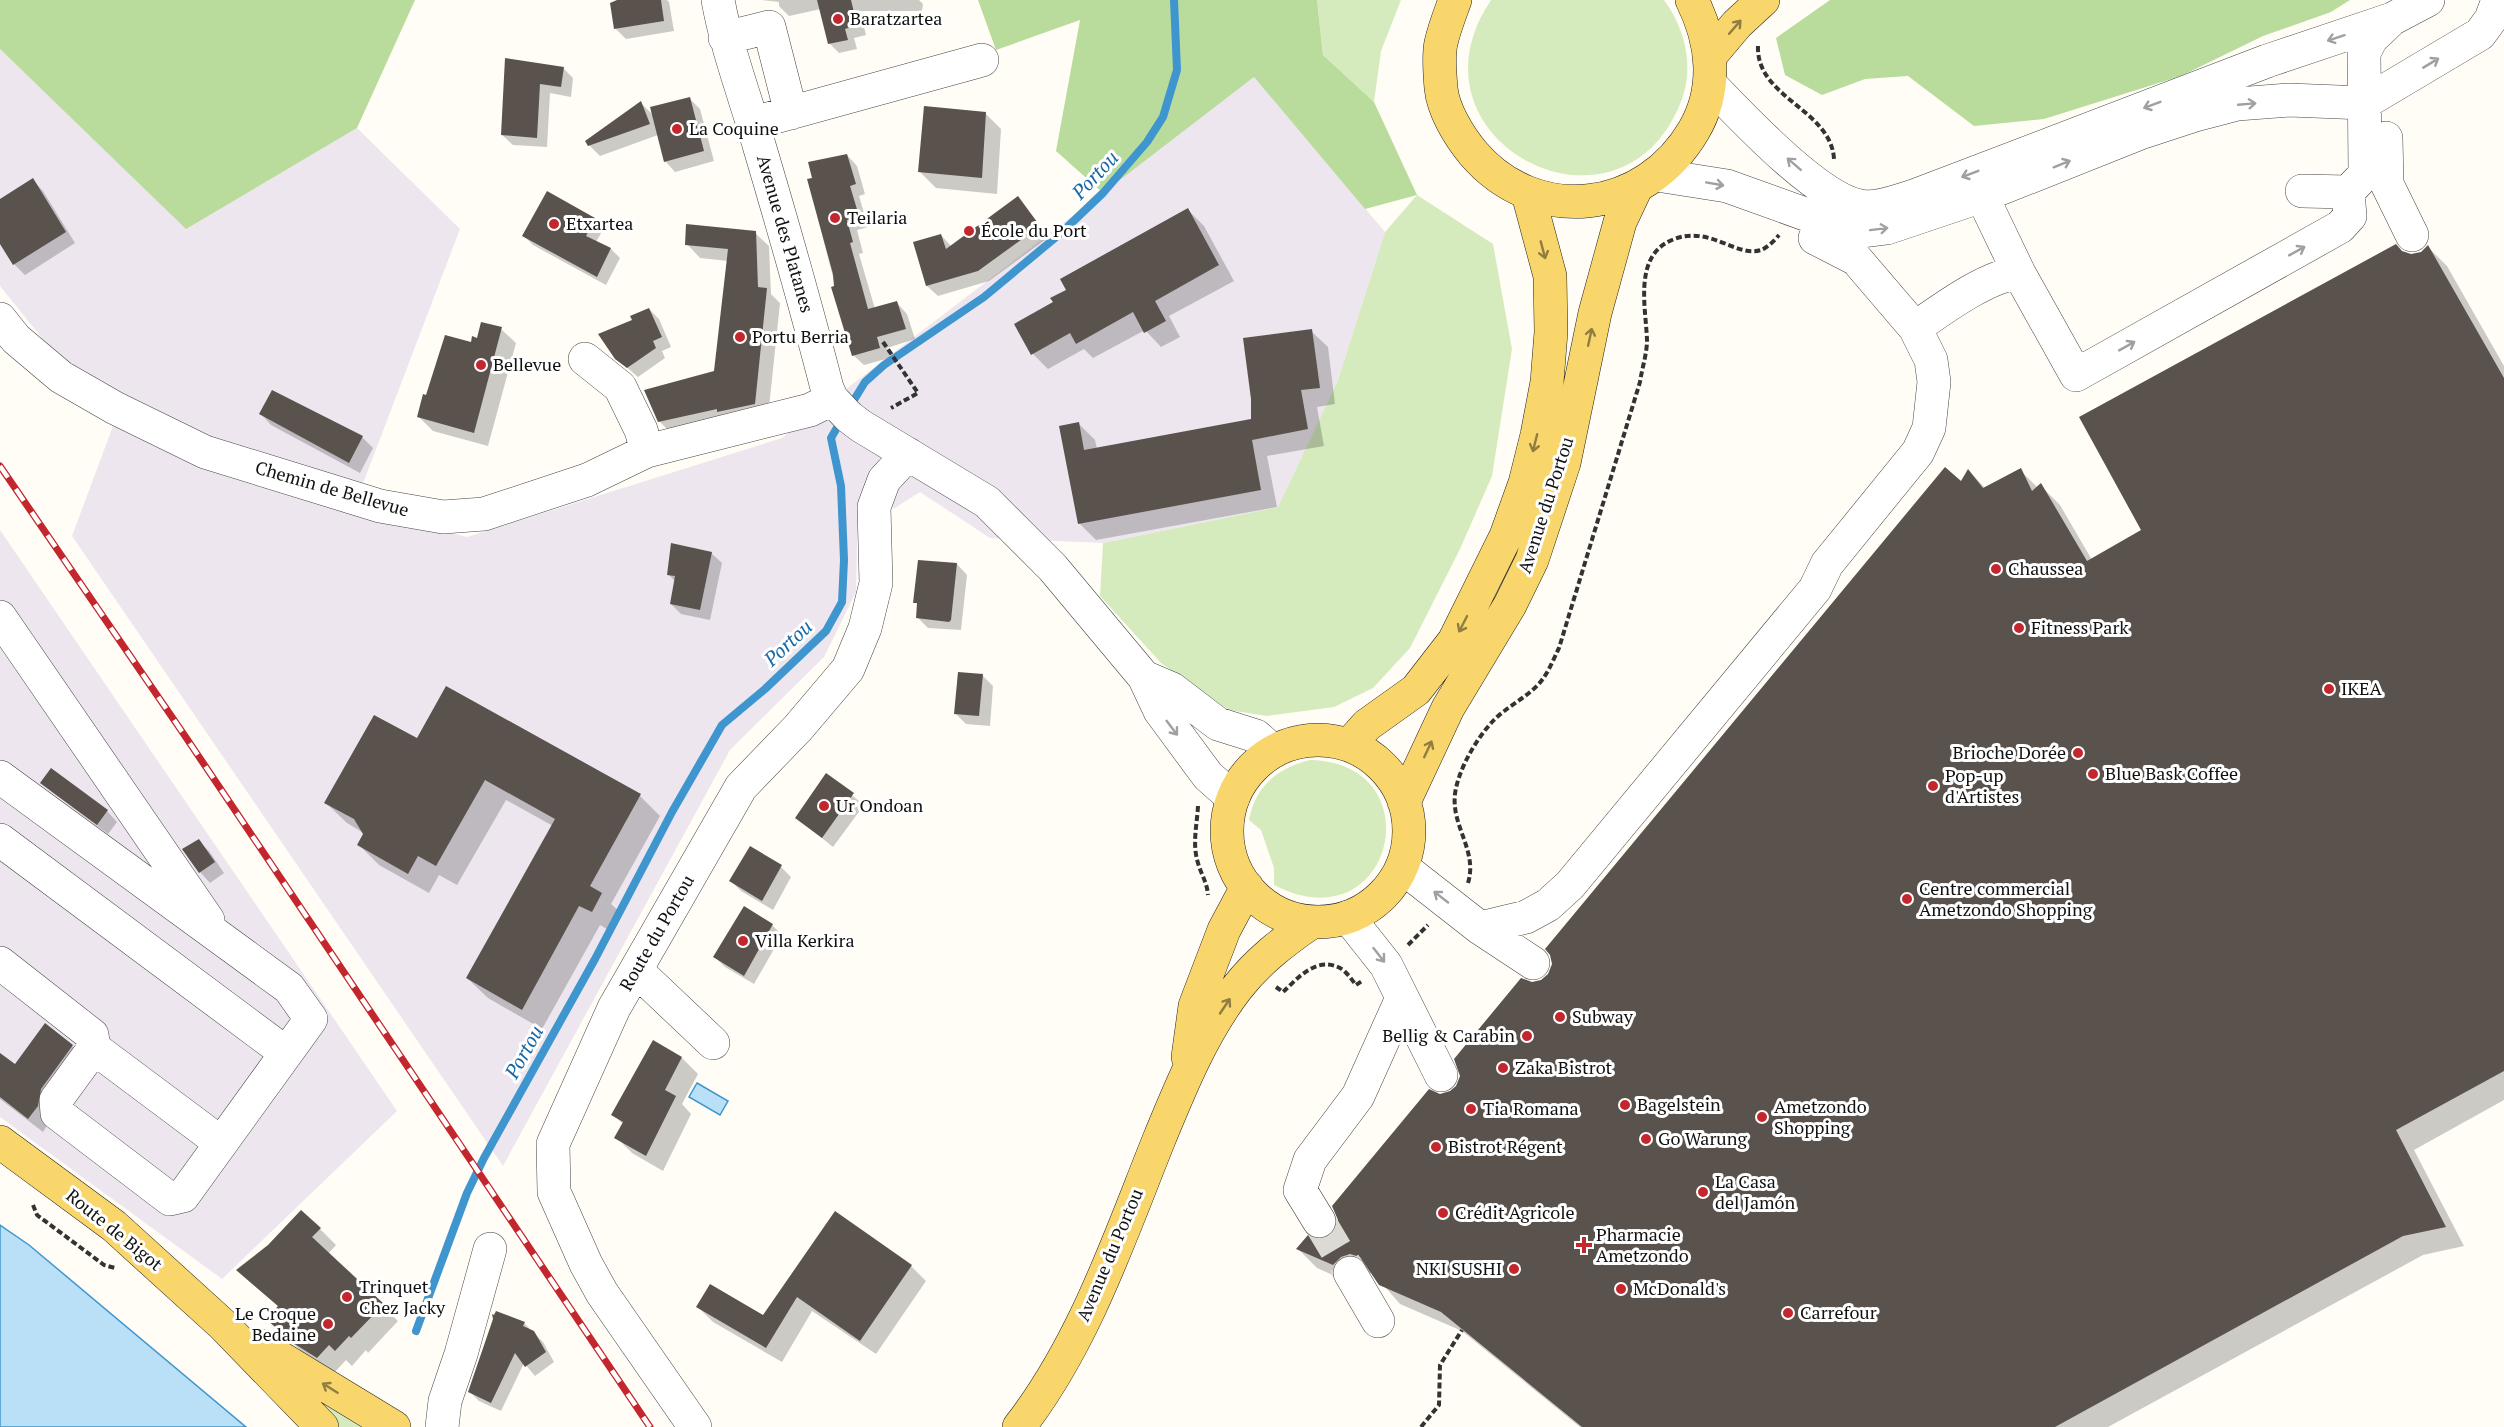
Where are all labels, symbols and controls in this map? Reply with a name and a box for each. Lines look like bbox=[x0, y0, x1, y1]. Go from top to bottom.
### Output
place label: Baratzartea bbox=[850, 6, 942, 30]
marker: Baratzartea bbox=[831, 12, 845, 26]
one-way arrow bbox=[1728, 20, 1742, 35]
one-way arrow bbox=[2327, 33, 2346, 44]
one-way arrow bbox=[2422, 57, 2439, 69]
one-way arrow bbox=[2237, 98, 2257, 109]
one-way arrow bbox=[2144, 100, 2162, 111]
place label: La Coquine bbox=[689, 116, 779, 140]
marker: La Coquine bbox=[670, 122, 684, 136]
water label: Portou bbox=[1065, 145, 1124, 205]
street label: Avenue des Platanes bbox=[752, 152, 820, 315]
one-way arrow bbox=[1787, 157, 1802, 171]
one-way arrow bbox=[2053, 158, 2071, 169]
one-way arrow bbox=[1961, 169, 1980, 180]
one-way arrow bbox=[1705, 179, 1724, 190]
place label: Teilaria bbox=[847, 205, 907, 229]
place label: Etxartea bbox=[566, 211, 633, 235]
marker: Teilaria bbox=[828, 211, 842, 225]
marker: Etxartea bbox=[547, 217, 561, 231]
place label: École du Port bbox=[981, 218, 1087, 242]
one-way arrow bbox=[1869, 223, 1889, 234]
marker: École du Port bbox=[962, 224, 976, 238]
one-way arrow bbox=[1538, 240, 1549, 259]
one-way arrow bbox=[2288, 245, 2306, 256]
place label: Portu Berria bbox=[752, 324, 849, 348]
one-way arrow bbox=[1585, 328, 1596, 347]
marker: Portu Berria bbox=[733, 330, 747, 344]
one-way arrow bbox=[2118, 340, 2135, 352]
place label: Bellevue bbox=[493, 352, 561, 376]
marker: Bellevue bbox=[474, 358, 488, 372]
street label: Avenue du Portou bbox=[1512, 433, 1578, 576]
one-way arrow bbox=[1529, 433, 1540, 452]
street label: Chemin de Bellevue bbox=[253, 455, 412, 521]
place label: Chaussea bbox=[2008, 556, 2083, 580]
marker: Chaussea bbox=[1989, 562, 2003, 576]
water label: Portou bbox=[757, 613, 818, 673]
one-way arrow bbox=[1457, 614, 1468, 632]
place label: Fitness Park bbox=[2031, 615, 2129, 639]
marker: Fitness Park bbox=[2012, 621, 2026, 635]
place label: IKEA bbox=[2341, 676, 2382, 700]
marker: IKEA bbox=[2322, 682, 2336, 696]
one-way arrow bbox=[1166, 720, 1179, 736]
one-way arrow bbox=[1423, 740, 1435, 758]
place label: Brioche Dorée bbox=[1953, 740, 2066, 764]
marker: Brioche Dorée bbox=[2071, 746, 2085, 760]
place label: Blue Bask Coffee bbox=[2105, 761, 2238, 785]
place label: Pop-up d'Artistes bbox=[1945, 763, 2019, 808]
marker: Blue Bask Coffee bbox=[2086, 767, 2100, 781]
marker: Pop-up d'Artistes bbox=[1926, 779, 1940, 793]
place label: Ur Ondoan bbox=[836, 793, 923, 817]
marker: Ur Ondoan bbox=[817, 799, 831, 813]
street label: Route du Portou bbox=[613, 870, 699, 995]
place label: Centre commercial Ametzondo Shopping bbox=[1919, 876, 2093, 921]
one-way arrow bbox=[1433, 891, 1449, 904]
marker: Centre commercial Ametzondo Shopping bbox=[1900, 892, 1914, 906]
place label: Villa Kerkira bbox=[755, 928, 854, 952]
marker: Villa Kerkira bbox=[736, 934, 750, 948]
one-way arrow bbox=[1372, 947, 1385, 963]
one-way arrow bbox=[1219, 999, 1231, 1015]
place label: Subway bbox=[1572, 1004, 1634, 1028]
marker: Subway bbox=[1553, 1010, 1567, 1024]
water label: Portou bbox=[497, 1020, 549, 1084]
place label: Bellig & Carabin bbox=[1382, 1023, 1515, 1047]
marker: Bellig & Carabin bbox=[1520, 1029, 1534, 1043]
place label: Zaka Bistrot bbox=[1515, 1055, 1612, 1079]
marker: Zaka Bistrot bbox=[1496, 1061, 1510, 1075]
place label: Bagelstein bbox=[1637, 1092, 1721, 1116]
place label: Ametzondo Shopping bbox=[1774, 1094, 1867, 1139]
place label: Tia Romana bbox=[1483, 1096, 1579, 1120]
marker: Bagelstein bbox=[1618, 1098, 1632, 1112]
marker: Tia Romana bbox=[1464, 1102, 1478, 1116]
marker: Ametzondo Shopping bbox=[1755, 1110, 1769, 1124]
place label: Go Warung bbox=[1658, 1126, 1747, 1150]
marker: Go Warung bbox=[1639, 1132, 1653, 1146]
place label: Bistrot Régent bbox=[1448, 1134, 1563, 1158]
marker: Bistrot Régent bbox=[1429, 1140, 1443, 1154]
place label: La Casa del Jamón bbox=[1715, 1169, 1796, 1214]
street label: Route de Bigot bbox=[61, 1183, 168, 1276]
street label: Avenue du Portou bbox=[1070, 1185, 1148, 1325]
marker: La Casa del Jamón bbox=[1696, 1185, 1710, 1199]
place label: Crédit Agricole bbox=[1455, 1200, 1575, 1224]
marker: Crédit Agricole bbox=[1436, 1206, 1450, 1220]
place label: Pharmacie Ametzondo bbox=[1596, 1222, 1689, 1267]
marker: Pharmacie Ametzondo bbox=[1577, 1238, 1591, 1252]
place label: NKI SUSHI bbox=[1416, 1256, 1502, 1280]
marker: NKI SUSHI bbox=[1507, 1262, 1521, 1276]
place label: Trinquet Chez Jacky bbox=[359, 1274, 446, 1319]
place label: McDonald's bbox=[1633, 1276, 1726, 1300]
marker: McDonald's bbox=[1614, 1282, 1628, 1296]
marker: Trinquet Chez Jacky bbox=[340, 1290, 354, 1304]
place label: Carrefour bbox=[1800, 1300, 1877, 1324]
place label: Le Croque Bedaine bbox=[235, 1301, 316, 1346]
marker: Carrefour bbox=[1781, 1306, 1795, 1320]
marker: Le Croque Bedaine bbox=[321, 1317, 335, 1331]
one-way arrow bbox=[322, 1381, 339, 1393]

